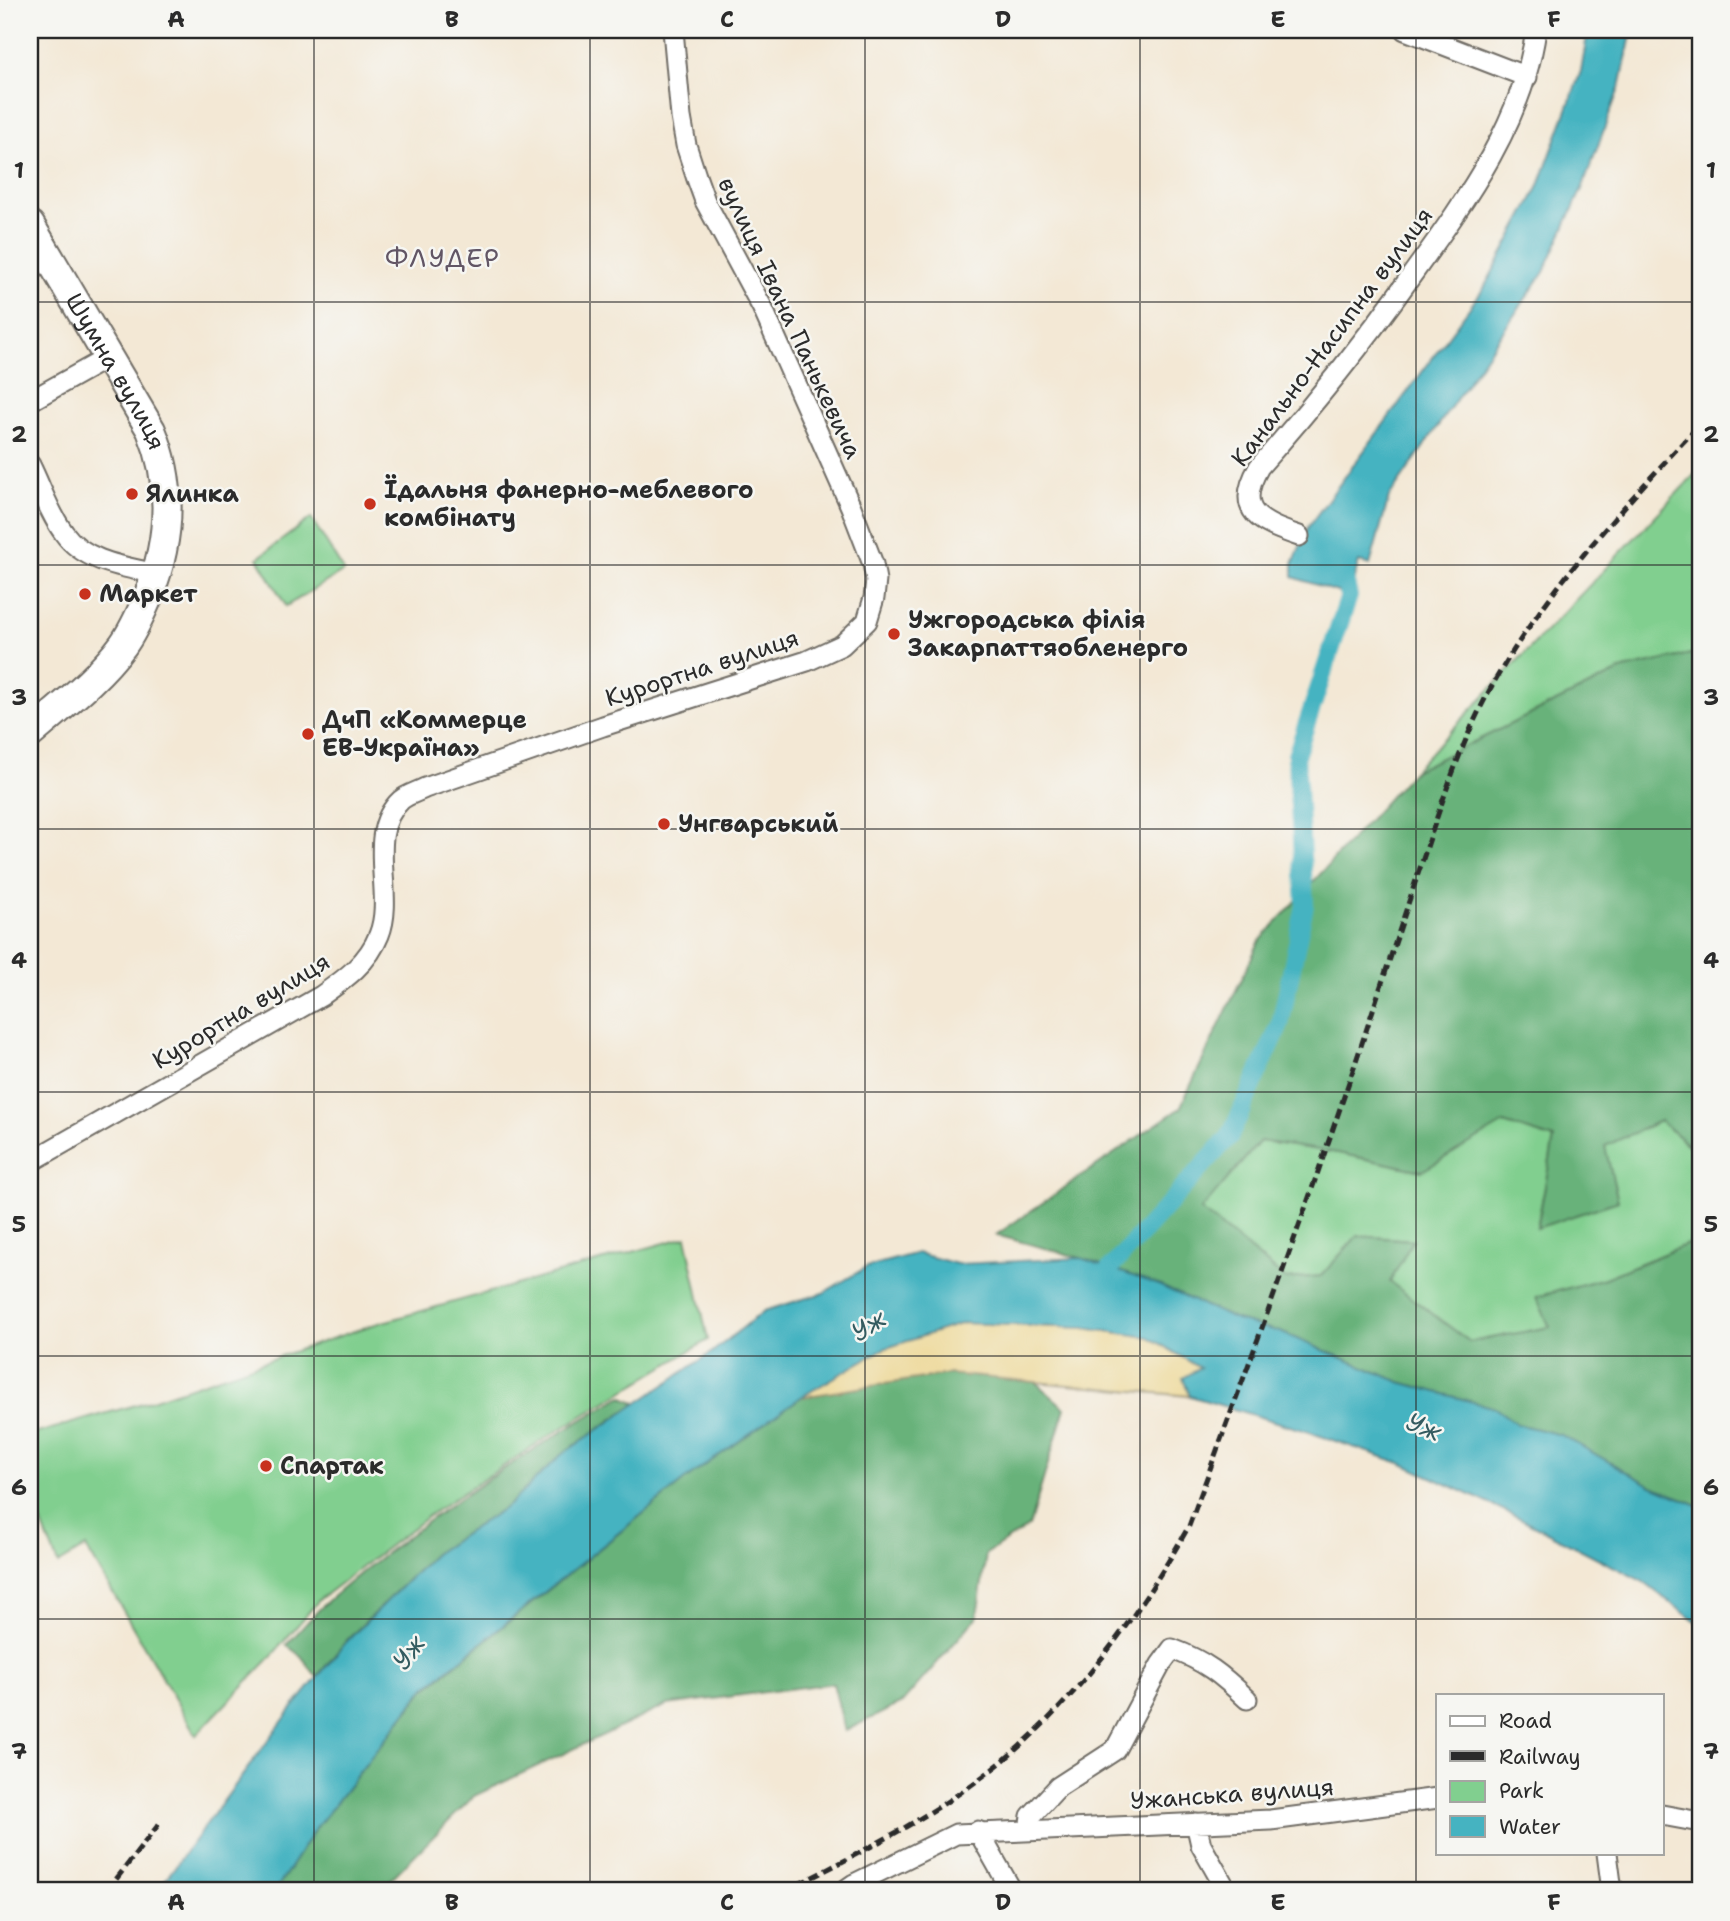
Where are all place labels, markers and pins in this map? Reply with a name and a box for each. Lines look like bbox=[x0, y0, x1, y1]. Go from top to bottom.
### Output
place label: Їдальня фанерно-меблевого комбінату bbox=[384, 474, 754, 534]
place label: Ялинка bbox=[146, 478, 240, 510]
marker: Ялинка bbox=[124, 486, 140, 502]
marker: Їдальня фанерно-меблевого комбінату bbox=[362, 496, 378, 512]
place label: Маркет bbox=[99, 578, 198, 610]
marker: Маркет bbox=[77, 586, 93, 602]
place label: Ужгородська філія Закарпаттяобленерго bbox=[908, 604, 1188, 664]
marker: Ужгородська філія Закарпаттяобленерго bbox=[886, 626, 902, 642]
place label: ДчП «Коммерце ЕВ-Україна» bbox=[322, 704, 527, 764]
marker: ДчП «Коммерце ЕВ-Україна» bbox=[300, 726, 316, 742]
place label: Унгварський bbox=[678, 808, 839, 840]
marker: Унгварський bbox=[656, 816, 672, 832]
place label: Спартак bbox=[280, 1450, 384, 1482]
marker: Спартак bbox=[258, 1458, 274, 1474]

